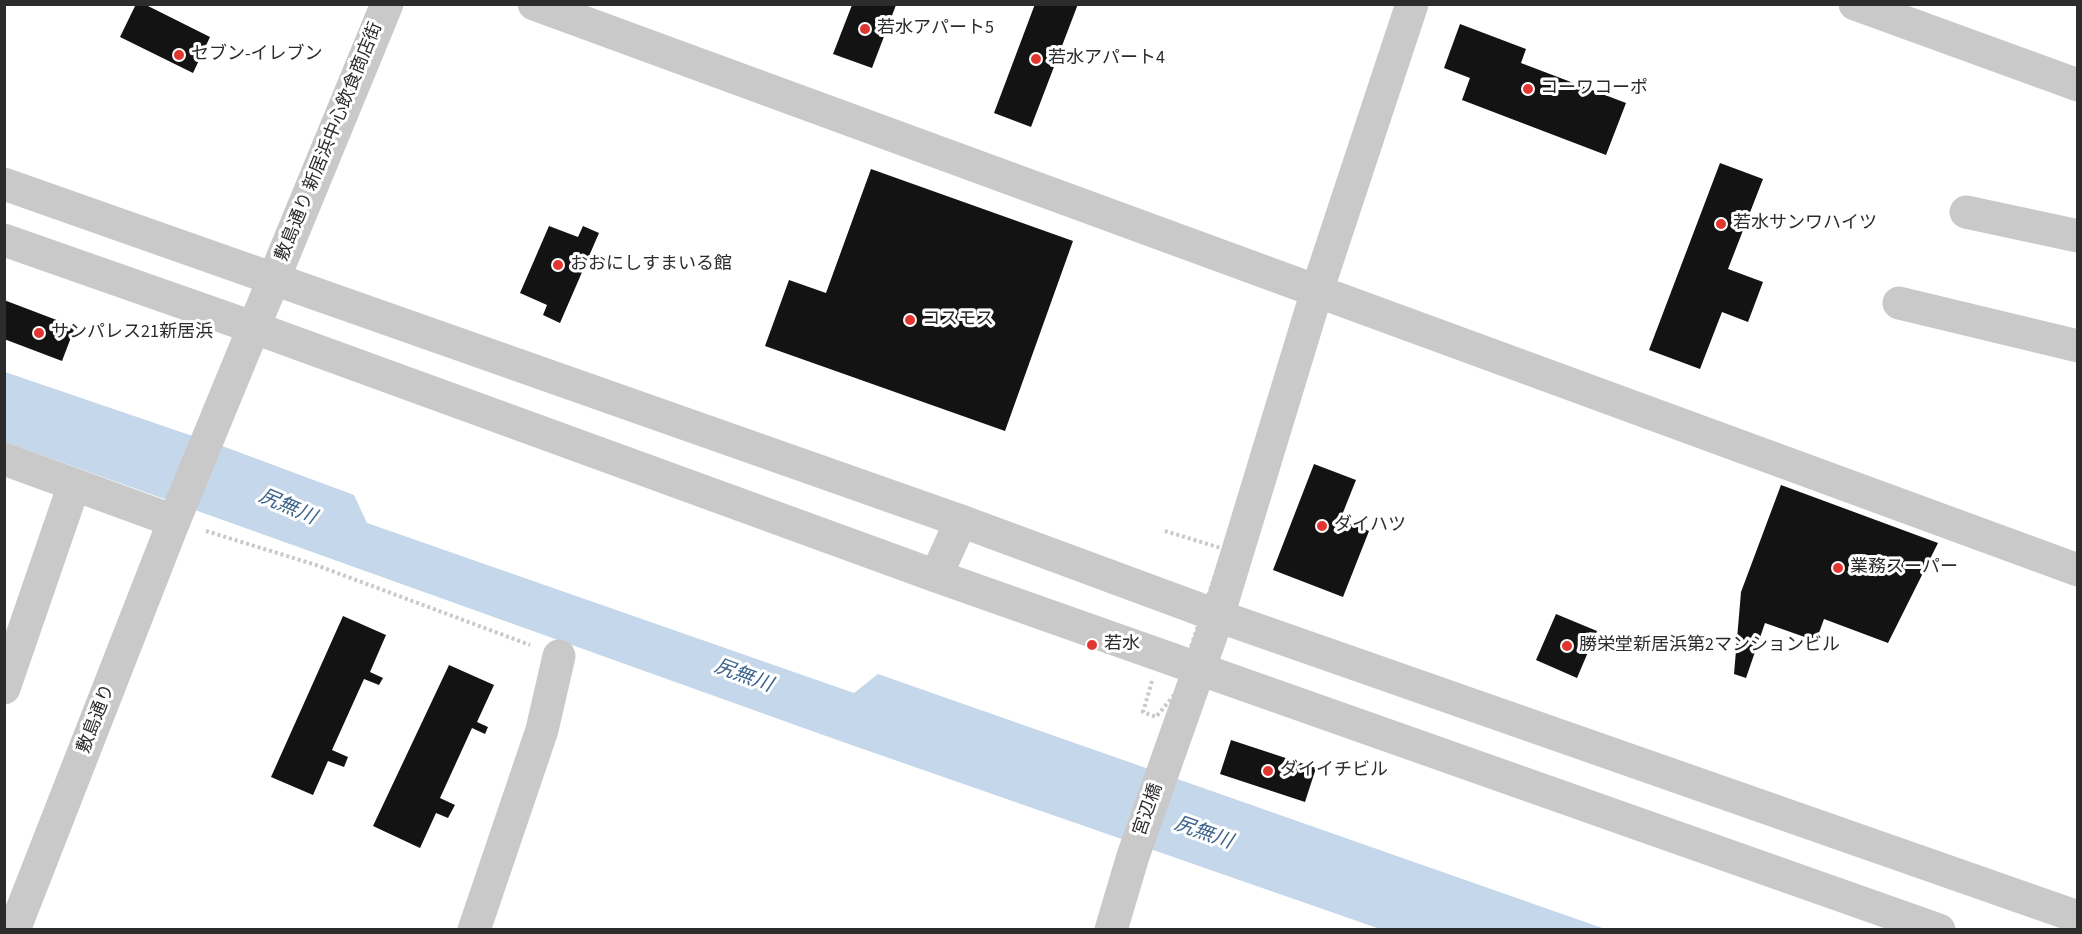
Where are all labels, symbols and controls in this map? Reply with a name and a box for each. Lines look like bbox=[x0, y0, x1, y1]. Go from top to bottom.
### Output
place label: 若水アパート5 bbox=[877, 18, 994, 40]
street label: 敷島通り 新居浜中心飲食商店街 bbox=[272, 19, 388, 265]
marker: 若水アパート5 bbox=[858, 22, 872, 36]
place label: セブン-イレブン bbox=[191, 44, 323, 66]
marker: セブン-イレブン bbox=[172, 48, 186, 62]
place label: 若水アパート4 bbox=[1048, 48, 1165, 70]
marker: 若水アパート4 bbox=[1029, 52, 1043, 66]
place label: コーワコーポ bbox=[1540, 78, 1648, 100]
marker: コーワコーポ bbox=[1521, 82, 1535, 96]
place label: 若水サンワハイツ bbox=[1733, 213, 1877, 235]
marker: 若水サンワハイツ bbox=[1714, 217, 1728, 231]
place label: おおにしすまいる館 bbox=[570, 254, 732, 276]
marker: おおにしすまいる館 bbox=[551, 258, 565, 272]
place label: コスモス bbox=[922, 309, 994, 331]
marker: コスモス bbox=[903, 313, 917, 327]
place label: サンパレス21新居浜 bbox=[51, 322, 213, 344]
marker: サンパレス21新居浜 bbox=[32, 326, 46, 340]
water label: 尻無川 bbox=[255, 485, 319, 531]
place label: ダイハツ bbox=[1334, 515, 1406, 537]
marker: ダイハツ bbox=[1315, 519, 1329, 533]
place label: 業務スーパー bbox=[1850, 557, 1958, 579]
marker: 業務スーパー bbox=[1831, 561, 1845, 575]
place label: 若水 bbox=[1104, 634, 1140, 656]
place label: 勝栄堂新居浜第2マンションビル bbox=[1579, 635, 1840, 657]
marker: 若水 bbox=[1085, 638, 1099, 652]
marker: 勝栄堂新居浜第2マンションビル bbox=[1560, 639, 1574, 653]
water label: 尻無川 bbox=[711, 655, 775, 699]
street label: 敷島通り bbox=[74, 682, 120, 756]
place label: ダイイチビル bbox=[1280, 760, 1388, 782]
marker: ダイイチビル bbox=[1261, 764, 1275, 778]
street label: 宮辺橋 bbox=[1130, 781, 1168, 839]
water label: 尻無川 bbox=[1171, 813, 1235, 855]

